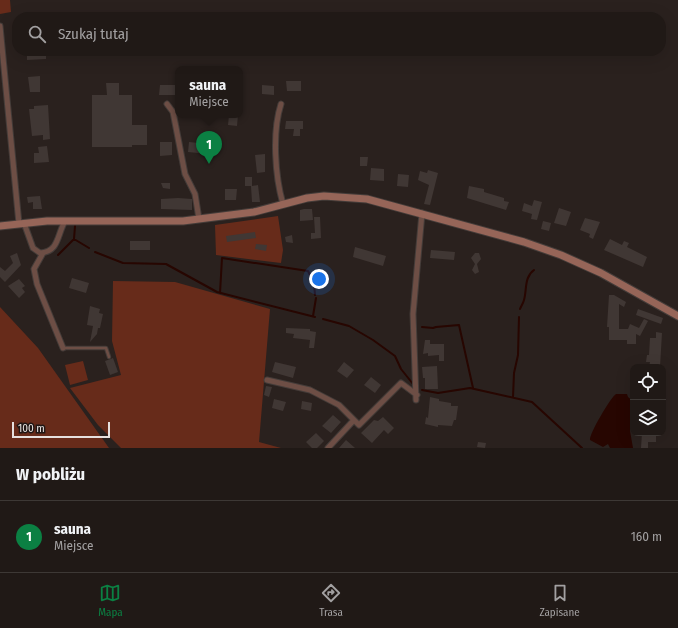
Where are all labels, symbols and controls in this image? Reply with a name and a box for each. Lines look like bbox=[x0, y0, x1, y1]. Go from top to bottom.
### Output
search box bbox=[12, 12, 666, 56]
icon: search bbox=[26, 23, 48, 45]
text: Szukaj tutaj bbox=[58, 25, 129, 43]
popup bbox=[175, 66, 243, 118]
text: sauna bbox=[189, 76, 226, 94]
text: Miejsce bbox=[189, 94, 229, 109]
pin: 1 bbox=[196, 131, 222, 164]
your location bbox=[309, 269, 329, 289]
map controls bbox=[630, 364, 666, 436]
button: locate bbox=[630, 364, 666, 400]
button: layers bbox=[630, 400, 666, 436]
scale bar bbox=[12, 420, 110, 439]
text: 100 m bbox=[18, 422, 45, 435]
text: W pobliżu bbox=[16, 464, 85, 485]
text: sauna bbox=[54, 520, 91, 538]
text: 1 bbox=[26, 529, 32, 544]
text: 160 m bbox=[631, 529, 662, 544]
text: Miejsce bbox=[54, 538, 94, 553]
tab: Mapa bbox=[98, 582, 123, 619]
tab: Trasa bbox=[319, 582, 343, 619]
tab: Zapisane bbox=[539, 582, 580, 619]

